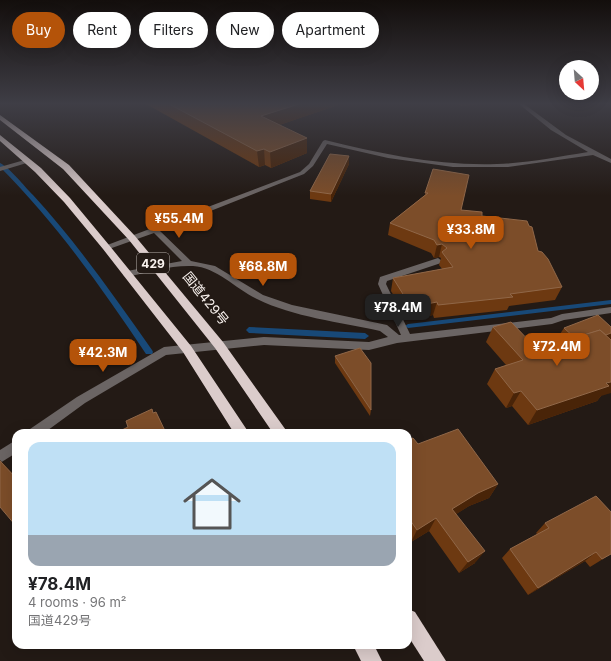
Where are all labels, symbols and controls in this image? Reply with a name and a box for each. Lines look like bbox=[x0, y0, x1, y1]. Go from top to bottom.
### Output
chip: Buy bbox=[12, 12, 65, 48]
chip: Rent bbox=[73, 12, 131, 48]
chip: Filters bbox=[139, 12, 208, 48]
chip: New bbox=[216, 12, 274, 48]
chip: Apartment bbox=[282, 12, 379, 48]
north arrow bbox=[559, 60, 599, 100]
map controls bbox=[559, 60, 599, 100]
pin: ¥55.4M bbox=[146, 205, 212, 239]
text: ¥55.4M bbox=[155, 210, 203, 226]
pin: ¥33.8M bbox=[438, 216, 504, 250]
text: ¥33.8M bbox=[447, 221, 495, 237]
road number: 429 bbox=[137, 253, 169, 273]
pin: ¥68.8M bbox=[230, 253, 296, 287]
text: ¥68.8M bbox=[239, 258, 287, 274]
street label: 国道429号 bbox=[180, 268, 232, 328]
pin: ¥78.4M bbox=[365, 294, 431, 328]
text: ¥78.4M bbox=[374, 299, 422, 315]
pin: ¥72.4M bbox=[524, 333, 590, 367]
text: ¥72.4M bbox=[533, 338, 581, 354]
pin: ¥42.3M bbox=[70, 339, 136, 373]
text: ¥42.3M bbox=[79, 344, 127, 360]
icon: home bbox=[176, 468, 248, 540]
text: ¥78.4M bbox=[28, 574, 91, 594]
text: 4 rooms · 96 m² bbox=[28, 594, 127, 610]
text: 国道429号 bbox=[28, 612, 91, 628]

